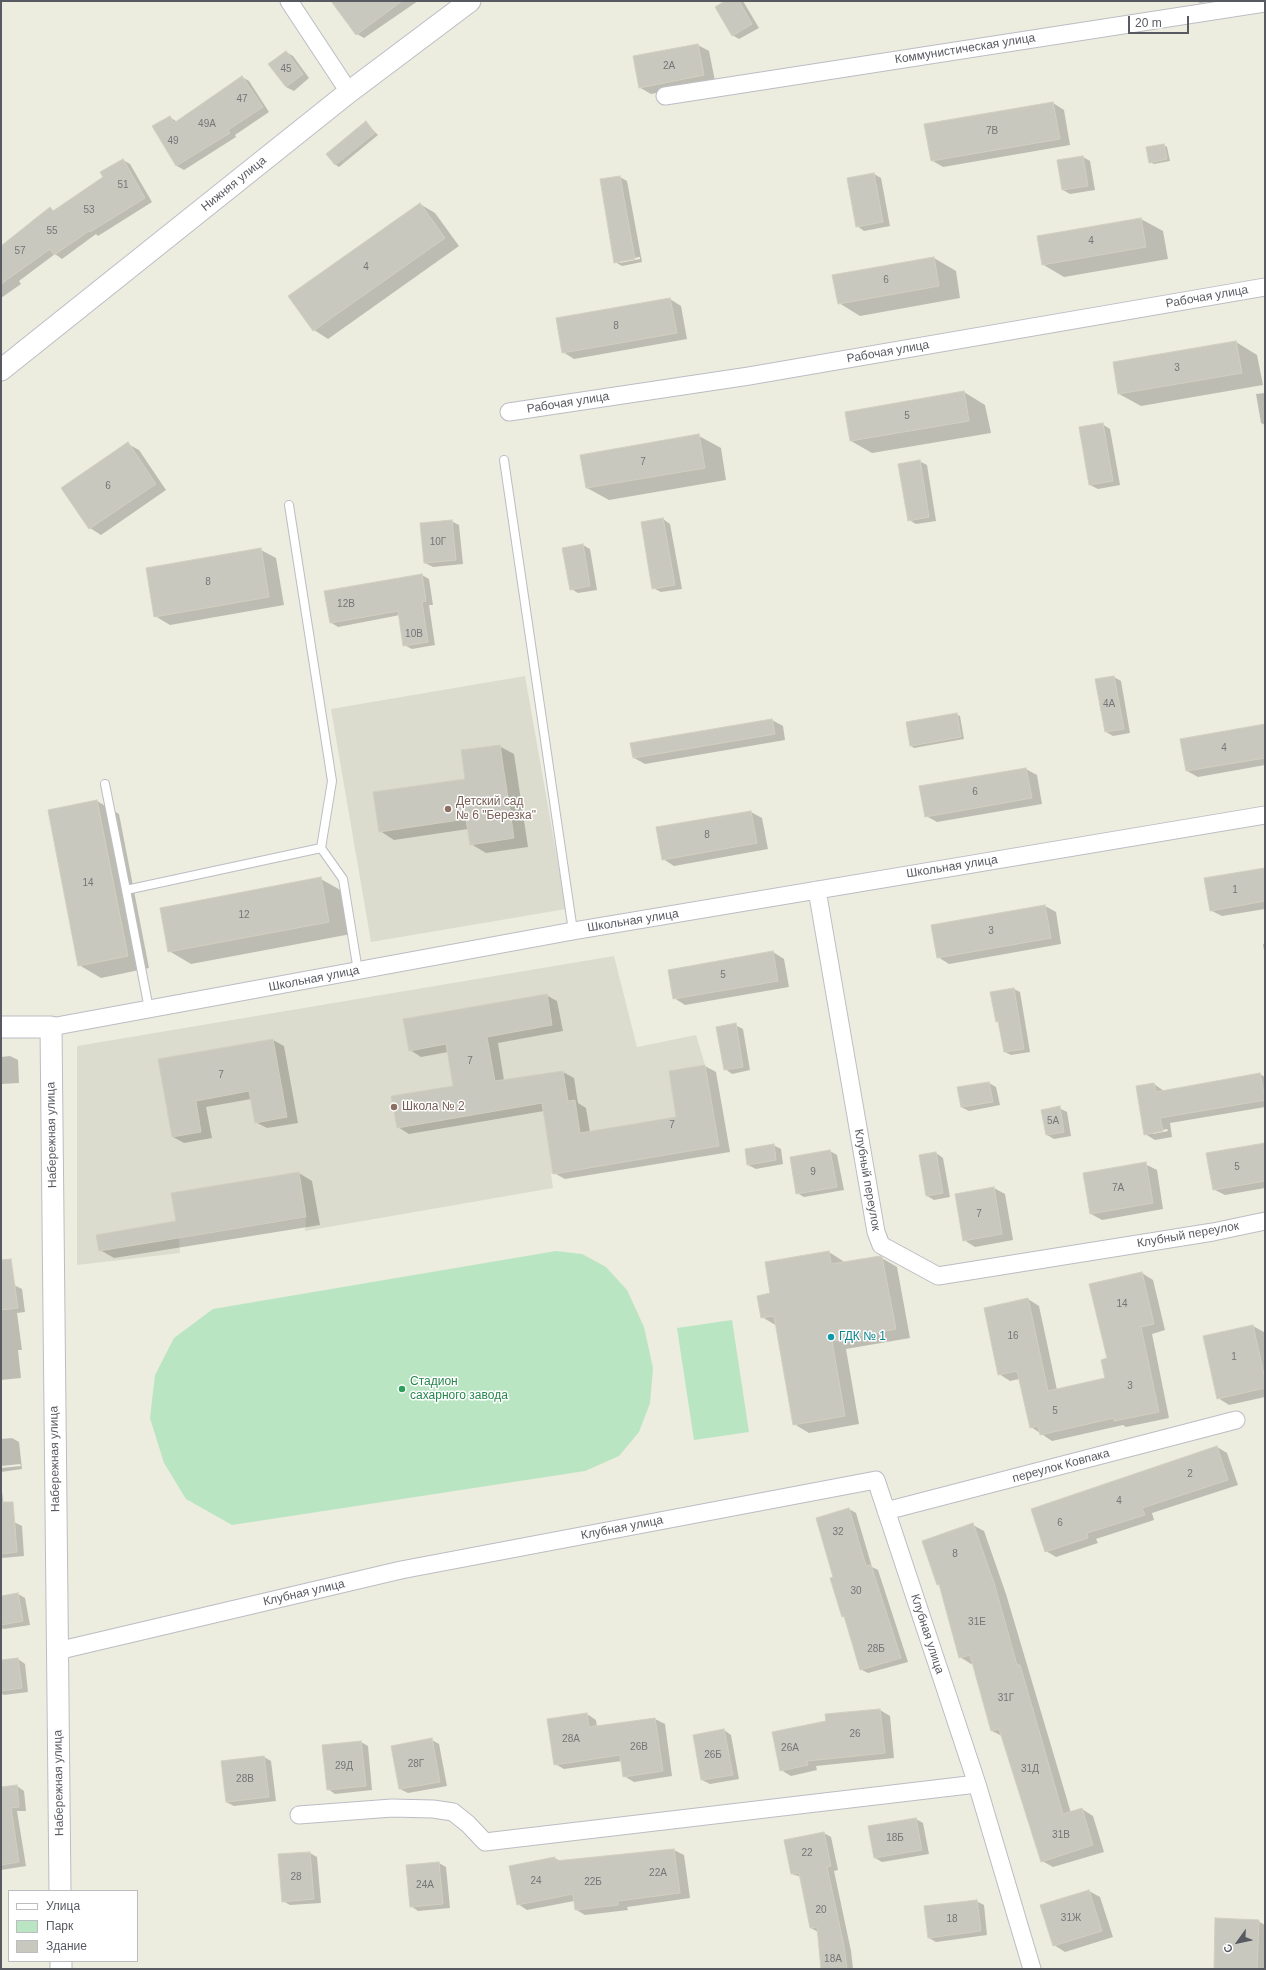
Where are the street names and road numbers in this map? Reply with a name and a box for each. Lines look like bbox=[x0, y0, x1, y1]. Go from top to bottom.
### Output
street label: Коммунистическая улица bbox=[894, 31, 1036, 67]
street label: Нижняя улица bbox=[199, 153, 269, 215]
street label: Рабочая улица bbox=[1165, 283, 1249, 311]
street label: Рабочая улица bbox=[846, 338, 930, 366]
street label: Рабочая улица bbox=[526, 389, 610, 417]
street label: Школьная улица bbox=[905, 853, 999, 881]
street label: Школьная улица bbox=[586, 907, 680, 935]
street label: Школьная улица bbox=[267, 963, 361, 995]
street label: Набережная улица bbox=[44, 1082, 60, 1188]
street label: Клубный переулок bbox=[851, 1128, 883, 1232]
street label: Клубный переулок bbox=[1136, 1219, 1240, 1251]
street label: Набережная улица bbox=[47, 1406, 63, 1512]
street label: переулок Ковпака bbox=[1011, 1446, 1111, 1486]
street label: Клубная улица bbox=[580, 1513, 664, 1543]
street label: Клубная улица bbox=[262, 1577, 346, 1609]
street label: Клубная улица bbox=[907, 1592, 947, 1676]
street label: Набережная улица bbox=[51, 1730, 67, 1836]

